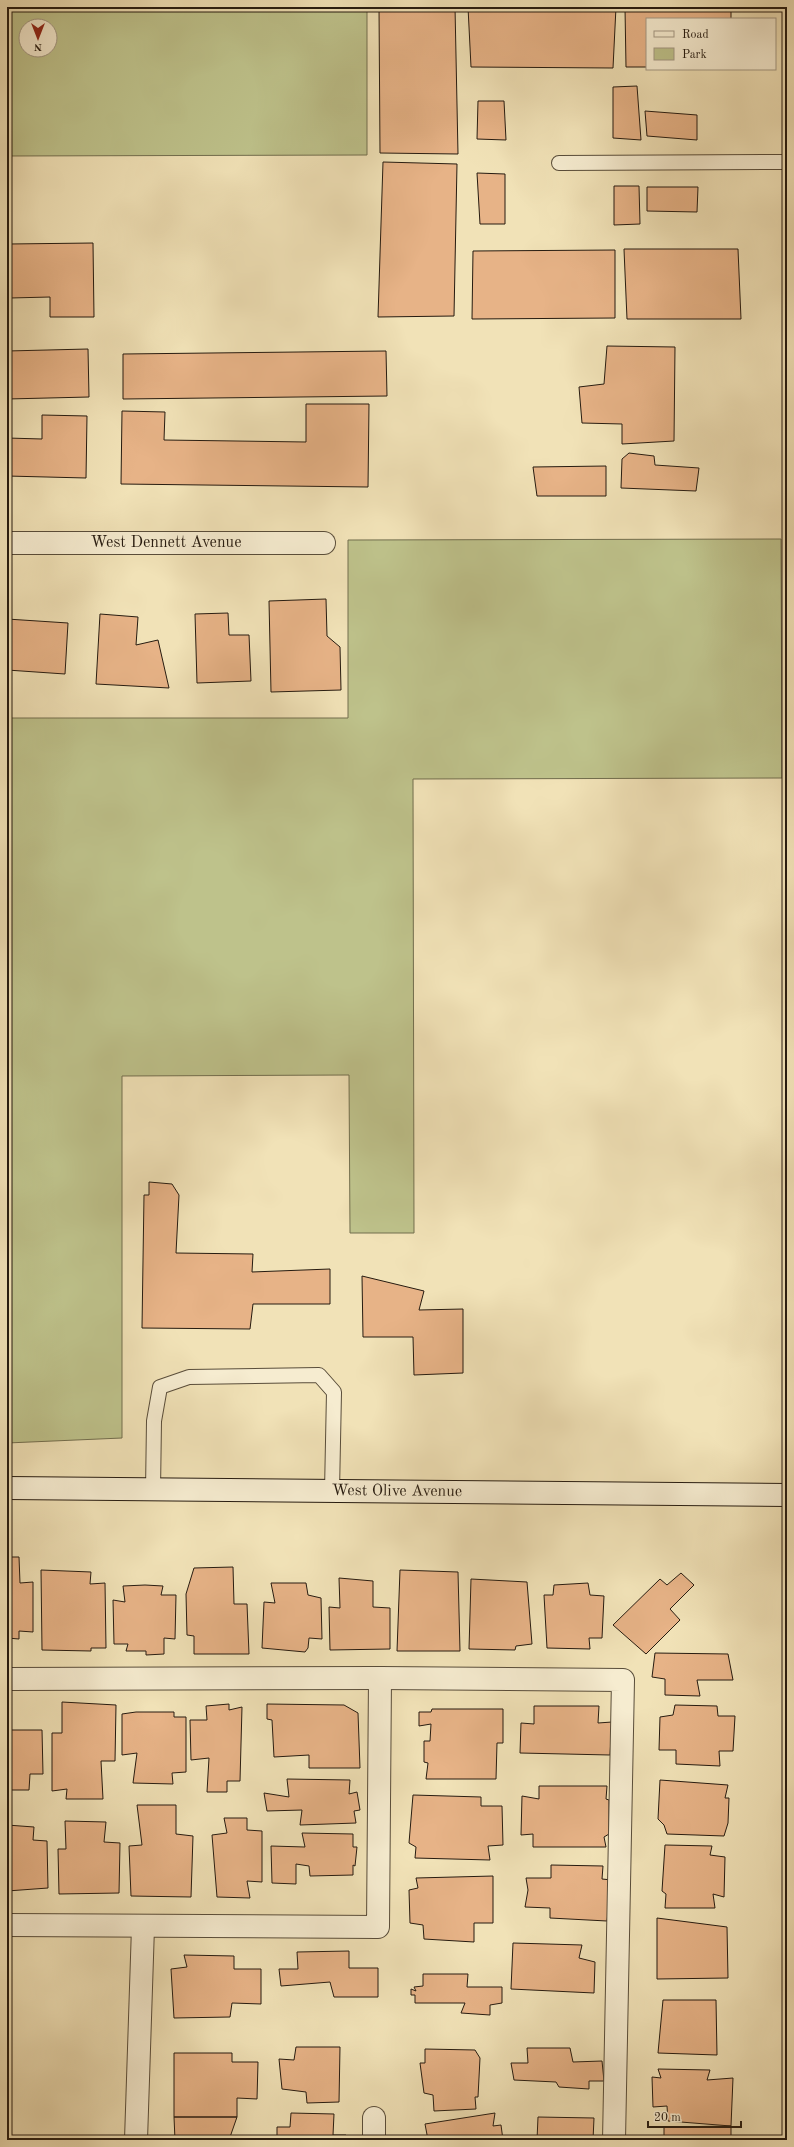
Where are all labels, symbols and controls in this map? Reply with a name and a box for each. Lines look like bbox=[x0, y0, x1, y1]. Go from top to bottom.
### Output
north arrow bbox=[18, 18, 58, 58]
legend bbox=[646, 18, 776, 70]
text: Road bbox=[682, 29, 709, 41]
text: N bbox=[33, 41, 42, 52]
text: Park bbox=[682, 49, 707, 61]
street label: West Dennett Avenue bbox=[90, 535, 242, 551]
street label: West Olive Avenue bbox=[332, 1483, 462, 1500]
scale bar bbox=[648, 2103, 741, 2129]
text: 20 m bbox=[654, 2112, 681, 2124]

